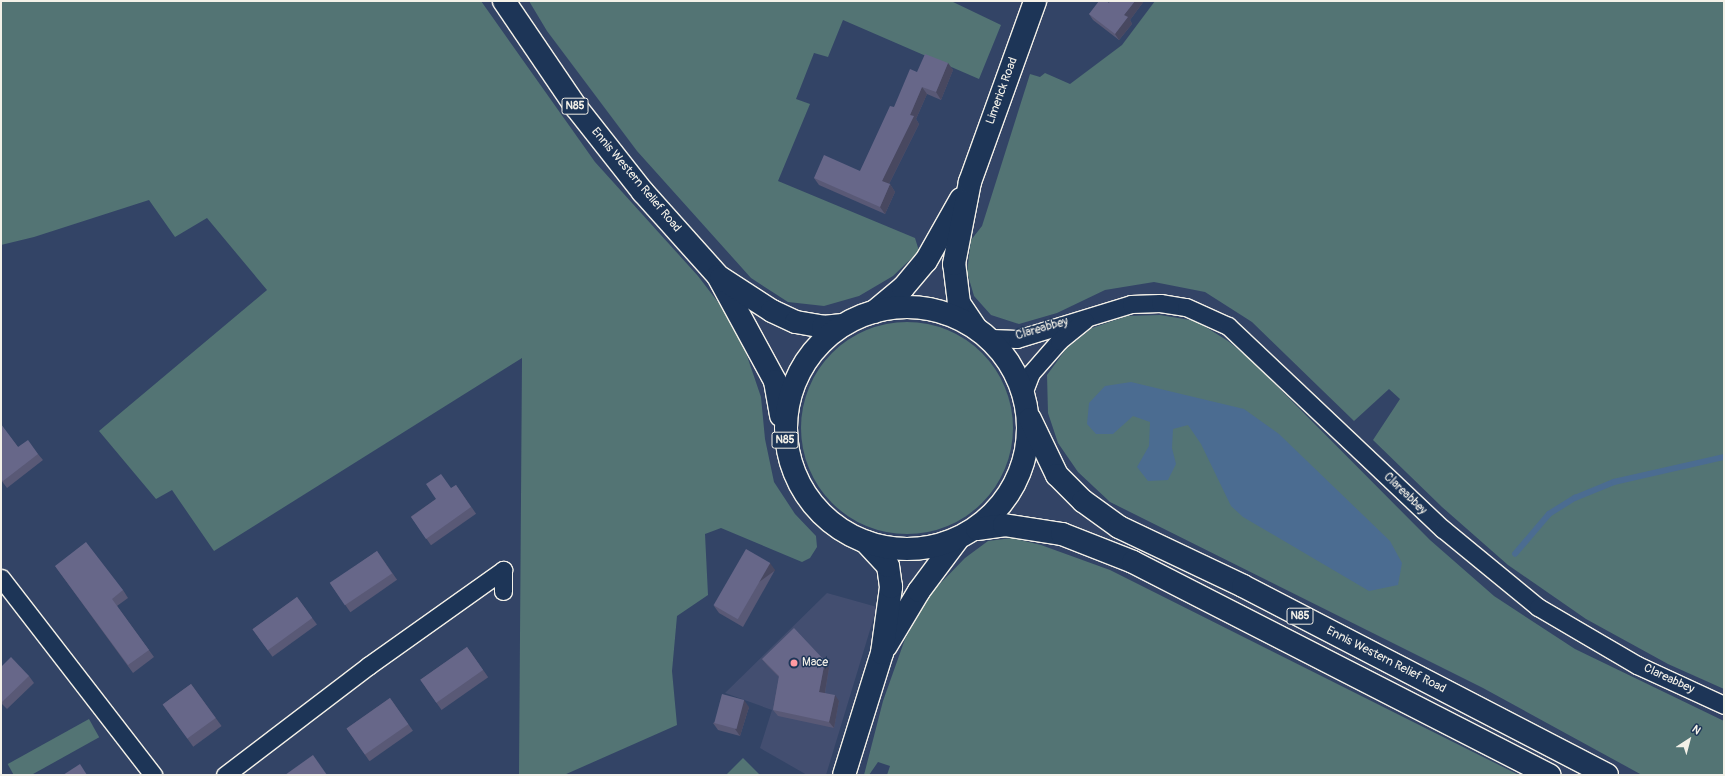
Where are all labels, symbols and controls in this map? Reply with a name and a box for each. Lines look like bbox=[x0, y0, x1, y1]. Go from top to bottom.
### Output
street label: Limerick Road bbox=[983, 56, 1021, 126]
road number: N85 bbox=[561, 97, 589, 115]
street label: Ennis Western Relief Road bbox=[588, 125, 684, 235]
street label: Clareabbey bbox=[1014, 315, 1070, 343]
road number: N85 bbox=[771, 431, 799, 449]
street label: Clareabbey bbox=[1381, 470, 1429, 518]
road number: N85 bbox=[1286, 607, 1314, 625]
street label: Ennis Western Relief Road bbox=[1324, 624, 1448, 696]
place label: Mace bbox=[802, 656, 828, 670]
marker: Mace bbox=[789, 658, 799, 668]
street label: Clareabbey bbox=[1641, 661, 1697, 697]
north arrow bbox=[1669, 720, 1709, 760]
text: N bbox=[1690, 722, 1703, 737]

